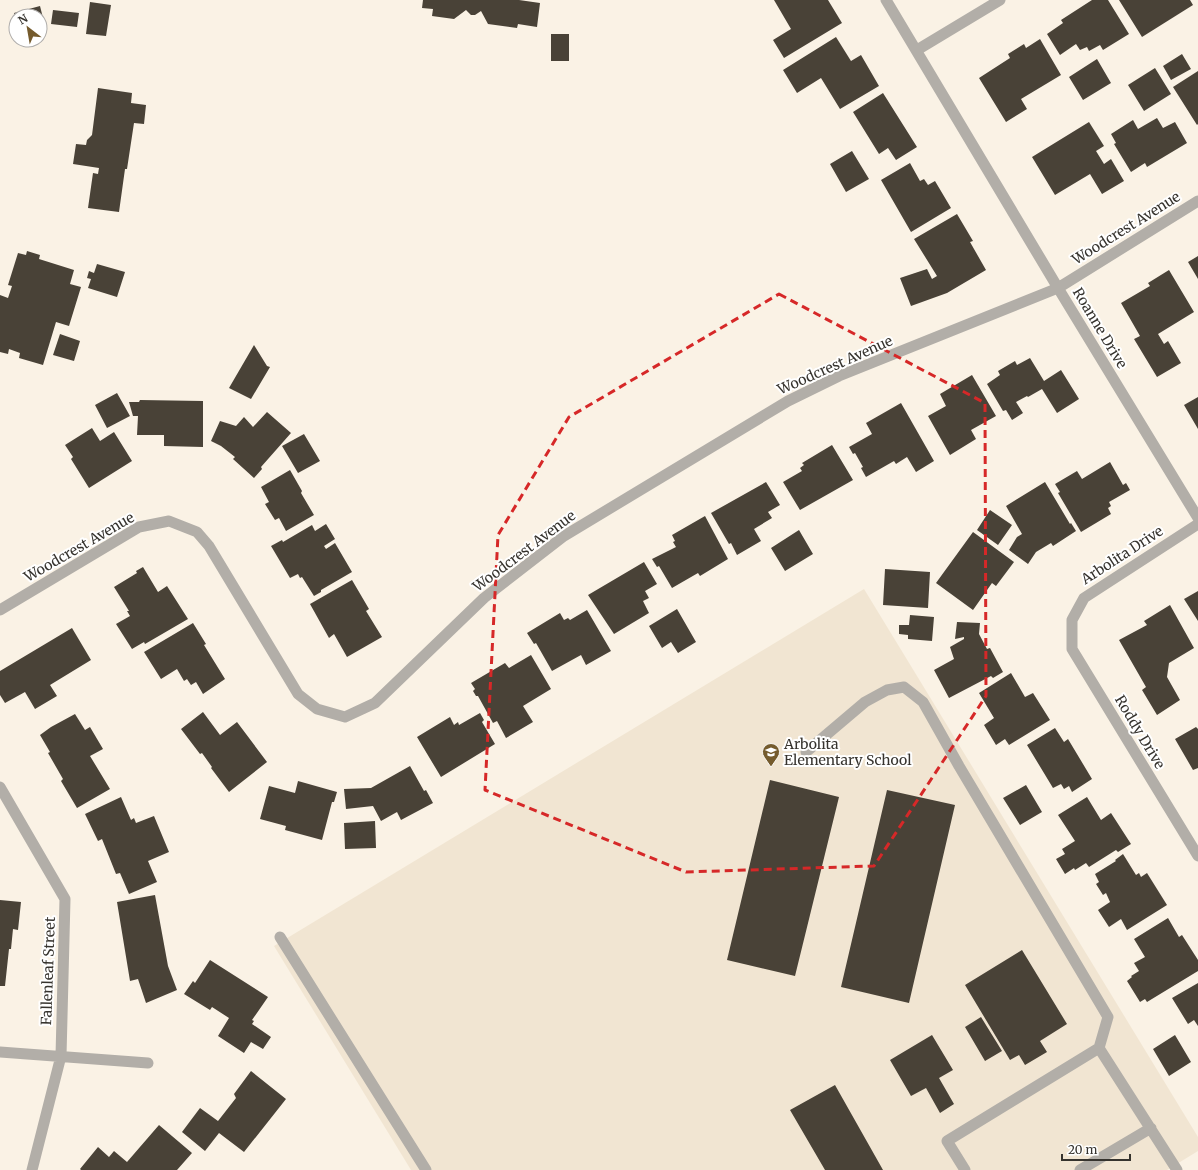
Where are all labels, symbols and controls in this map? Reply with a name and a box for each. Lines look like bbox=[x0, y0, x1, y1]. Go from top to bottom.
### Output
north arrow bbox=[8, 8, 48, 48]
text: N bbox=[16, 11, 30, 28]
street label: Woodcrest Avenue bbox=[1068, 187, 1183, 269]
street label: Roanne Drive bbox=[1069, 284, 1131, 372]
street label: Woodcrest Avenue bbox=[774, 332, 895, 399]
street label: Woodcrest Avenue bbox=[468, 506, 579, 596]
street label: Woodcrest Avenue bbox=[20, 508, 137, 586]
street label: Arbolita Drive bbox=[1077, 522, 1166, 589]
street label: Roddy Drive bbox=[1111, 692, 1169, 772]
place label: Arbolita Elementary School bbox=[783, 735, 912, 769]
school or university icon: Arbolita Elementary School bbox=[761, 742, 781, 767]
street label: Fallenleaf Street bbox=[37, 916, 59, 1026]
scale bar bbox=[1062, 1136, 1130, 1162]
text: 20 m bbox=[1068, 1142, 1097, 1157]

